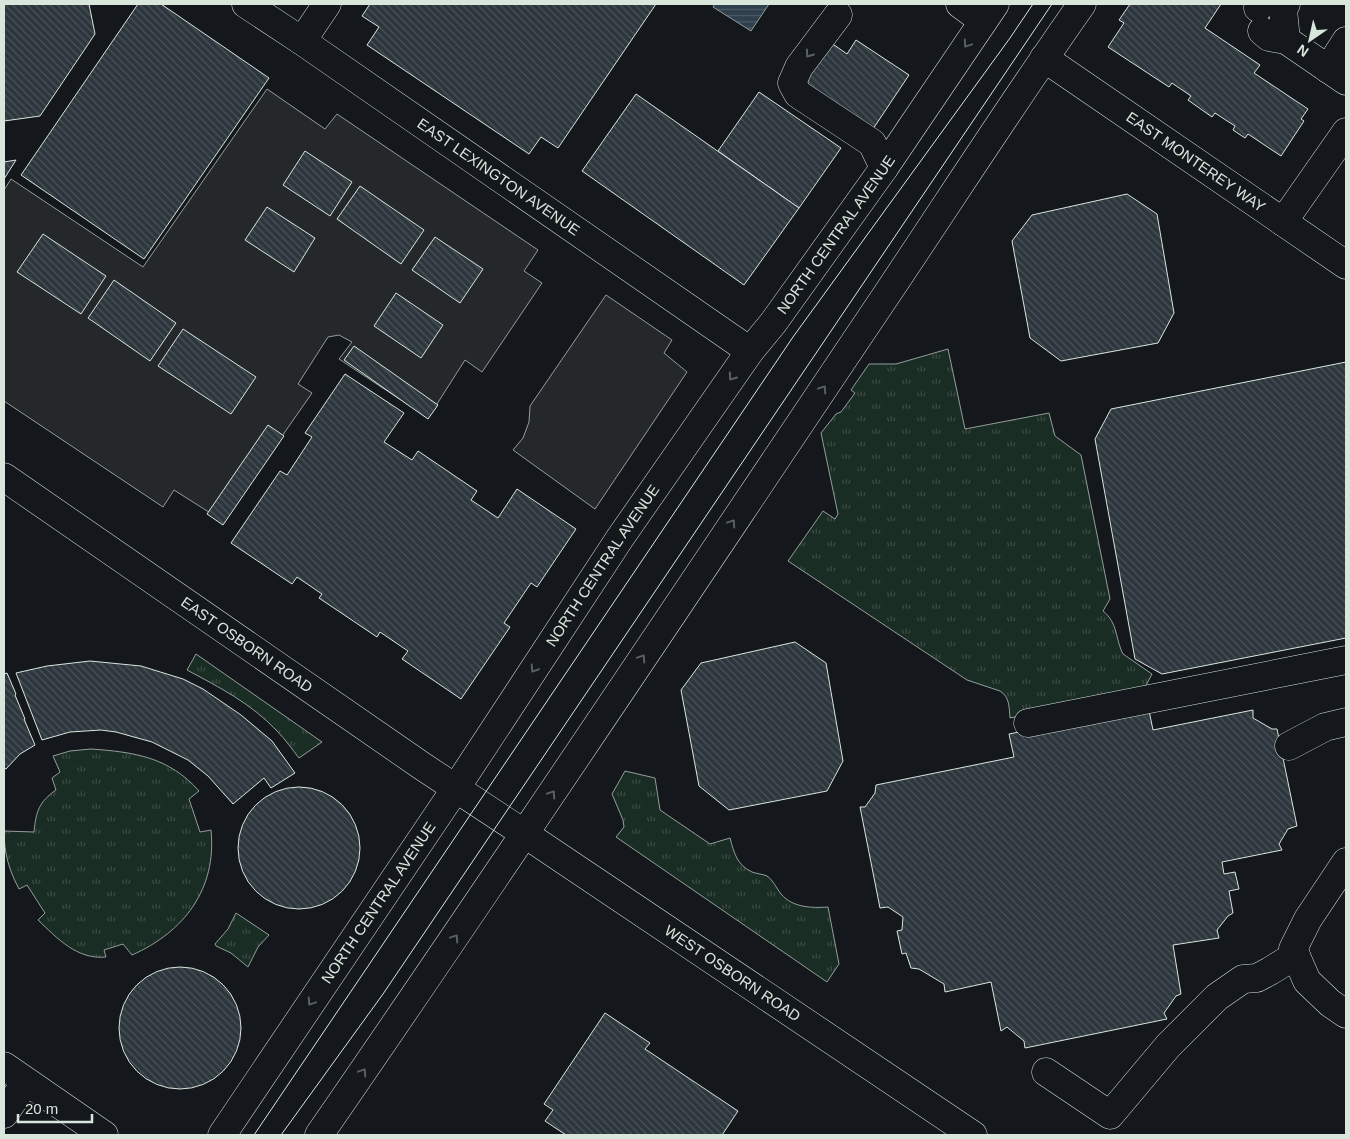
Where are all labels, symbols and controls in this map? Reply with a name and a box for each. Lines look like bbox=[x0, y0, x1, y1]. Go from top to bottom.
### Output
north arrow bbox=[1285, 15, 1335, 65]
one-way arrow bbox=[964, 38, 973, 48]
text: N bbox=[1294, 41, 1311, 60]
one-way arrow bbox=[805, 48, 815, 57]
street label: EAST MONTEREY WAY bbox=[1123, 108, 1269, 215]
street label: EAST LEXINGTON AVENUE bbox=[414, 114, 583, 239]
street label: NORTH CENTRAL AVENUE bbox=[773, 152, 898, 317]
one-way arrow bbox=[729, 371, 738, 381]
one-way arrow bbox=[817, 385, 826, 394]
street label: NORTH CENTRAL AVENUE bbox=[542, 481, 662, 649]
one-way arrow bbox=[726, 519, 735, 529]
street label: EAST OSBORN ROAD bbox=[178, 593, 316, 696]
one-way arrow bbox=[636, 655, 645, 664]
one-way arrow bbox=[531, 663, 540, 673]
one-way arrow bbox=[546, 790, 555, 800]
street label: NORTH CENTRAL AVENUE bbox=[318, 819, 439, 986]
street label: WEST OSBORN ROAD bbox=[662, 921, 804, 1025]
one-way arrow bbox=[449, 934, 458, 944]
one-way arrow bbox=[308, 996, 317, 1006]
one-way arrow bbox=[357, 1068, 366, 1078]
scale bar bbox=[18, 1092, 91, 1124]
text: 20 m bbox=[25, 1100, 58, 1117]

